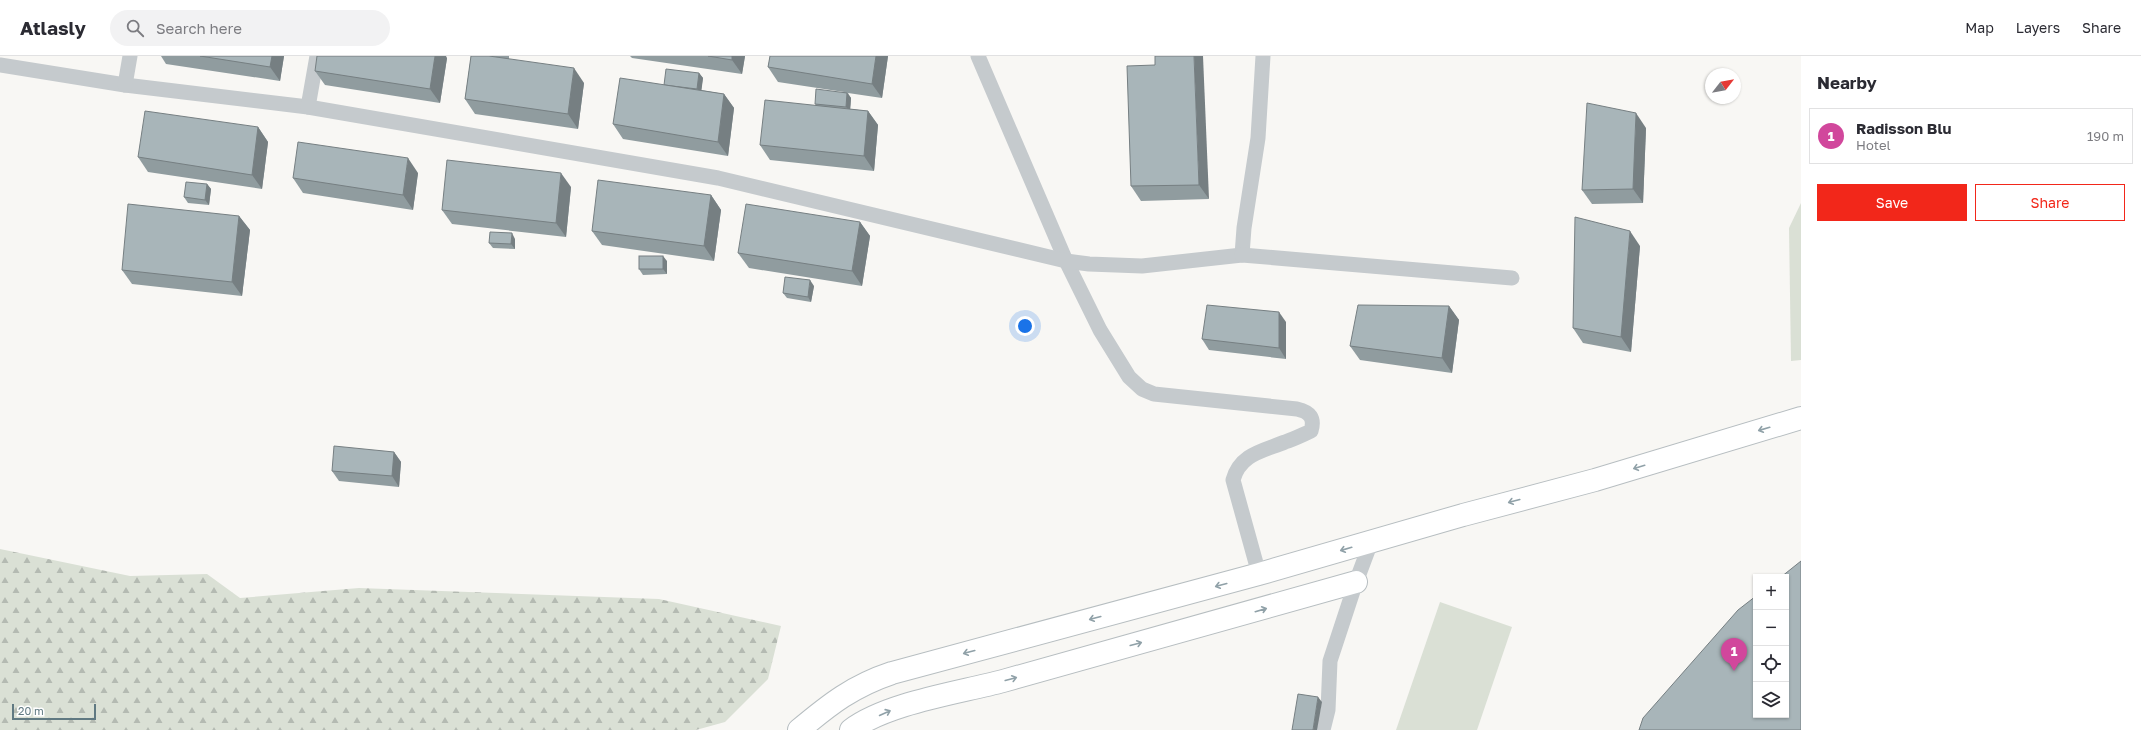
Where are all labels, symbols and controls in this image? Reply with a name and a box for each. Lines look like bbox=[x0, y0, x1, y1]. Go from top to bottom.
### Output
search box bbox=[110, 10, 390, 46]
text: Atlasly bbox=[20, 16, 86, 39]
icon: search bbox=[124, 17, 146, 39]
text: Search here bbox=[156, 19, 242, 37]
text: Map bbox=[1965, 19, 1994, 36]
text: Layers bbox=[2016, 19, 2060, 36]
text: Share bbox=[2082, 19, 2121, 36]
north arrow bbox=[1705, 68, 1741, 104]
text: Nearby bbox=[1817, 72, 1877, 93]
text: Radisson Blu bbox=[1856, 119, 1951, 137]
text: 1 bbox=[1828, 128, 1834, 144]
text: 190 m bbox=[2087, 128, 2124, 144]
text: Hotel bbox=[1856, 137, 1891, 153]
button: Save bbox=[1817, 184, 1967, 221]
button: Share bbox=[1975, 184, 2125, 221]
your location bbox=[1015, 316, 1035, 336]
one-way arrow bbox=[1757, 426, 1770, 433]
one-way arrow bbox=[1633, 464, 1646, 471]
one-way arrow bbox=[1508, 498, 1521, 506]
one-way arrow bbox=[1339, 546, 1352, 553]
map controls bbox=[1753, 574, 1789, 718]
button: + bbox=[1753, 574, 1789, 610]
one-way arrow bbox=[1214, 581, 1227, 589]
one-way arrow bbox=[1255, 605, 1268, 613]
button: − bbox=[1753, 610, 1789, 646]
one-way arrow bbox=[1089, 615, 1102, 623]
pin: 1 bbox=[1721, 638, 1747, 671]
one-way arrow bbox=[1129, 640, 1142, 648]
button: locate bbox=[1753, 646, 1789, 682]
one-way arrow bbox=[963, 649, 976, 656]
one-way arrow bbox=[1004, 674, 1017, 682]
button: layers bbox=[1753, 682, 1789, 718]
scale bar bbox=[12, 702, 96, 721]
text: 20 m bbox=[18, 704, 44, 717]
one-way arrow bbox=[879, 709, 891, 716]

